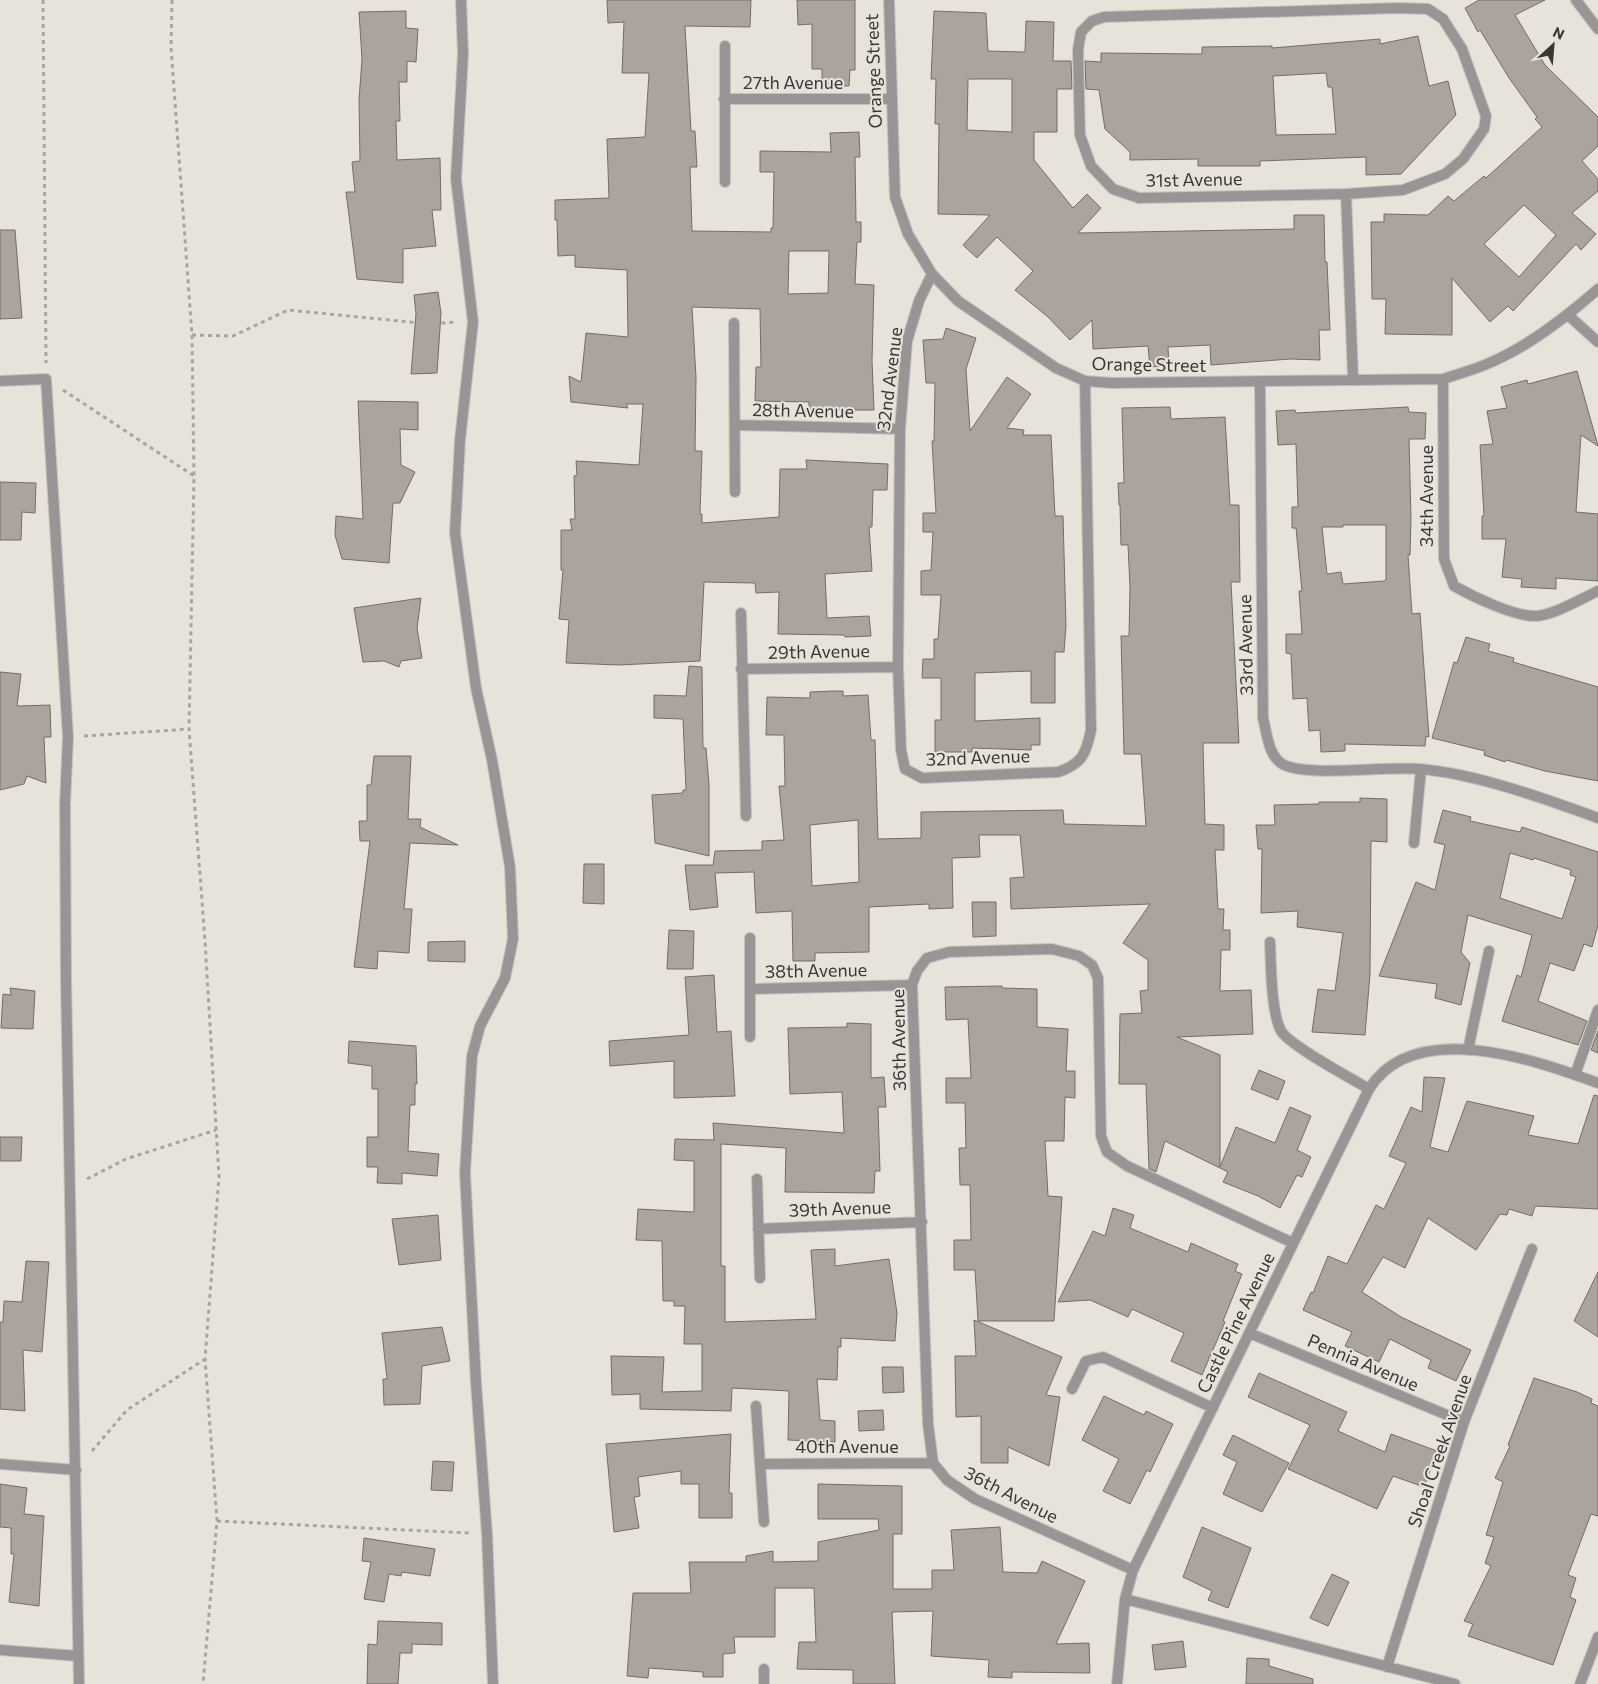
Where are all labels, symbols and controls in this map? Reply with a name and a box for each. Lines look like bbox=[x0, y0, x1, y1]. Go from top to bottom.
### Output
street label: Orange Street bbox=[860, 13, 886, 129]
north arrow bbox=[1528, 20, 1578, 70]
text: N bbox=[1550, 23, 1567, 43]
street label: 27th Avenue bbox=[743, 71, 843, 93]
street label: 31st Avenue bbox=[1145, 167, 1243, 191]
street label: 32nd Avenue bbox=[872, 326, 906, 432]
street label: Orange Street bbox=[1091, 352, 1207, 376]
street label: 28th Avenue bbox=[752, 398, 854, 422]
street label: 34th Avenue bbox=[1415, 445, 1437, 547]
street label: 33rd Avenue bbox=[1233, 594, 1257, 696]
street label: 29th Avenue bbox=[768, 639, 870, 663]
street label: 32nd Avenue bbox=[925, 744, 1031, 770]
street label: 38th Avenue bbox=[765, 958, 867, 982]
street label: 36th Avenue bbox=[886, 989, 910, 1091]
street label: 39th Avenue bbox=[788, 1195, 891, 1221]
street label: Castle Pine Avenue bbox=[1191, 1249, 1279, 1397]
street label: Pennia Avenue bbox=[1305, 1329, 1422, 1395]
street label: Shoal Creek Avenue bbox=[1403, 1371, 1476, 1530]
street label: 40th Avenue bbox=[795, 1435, 899, 1457]
street label: 36th Avenue bbox=[961, 1461, 1062, 1527]

